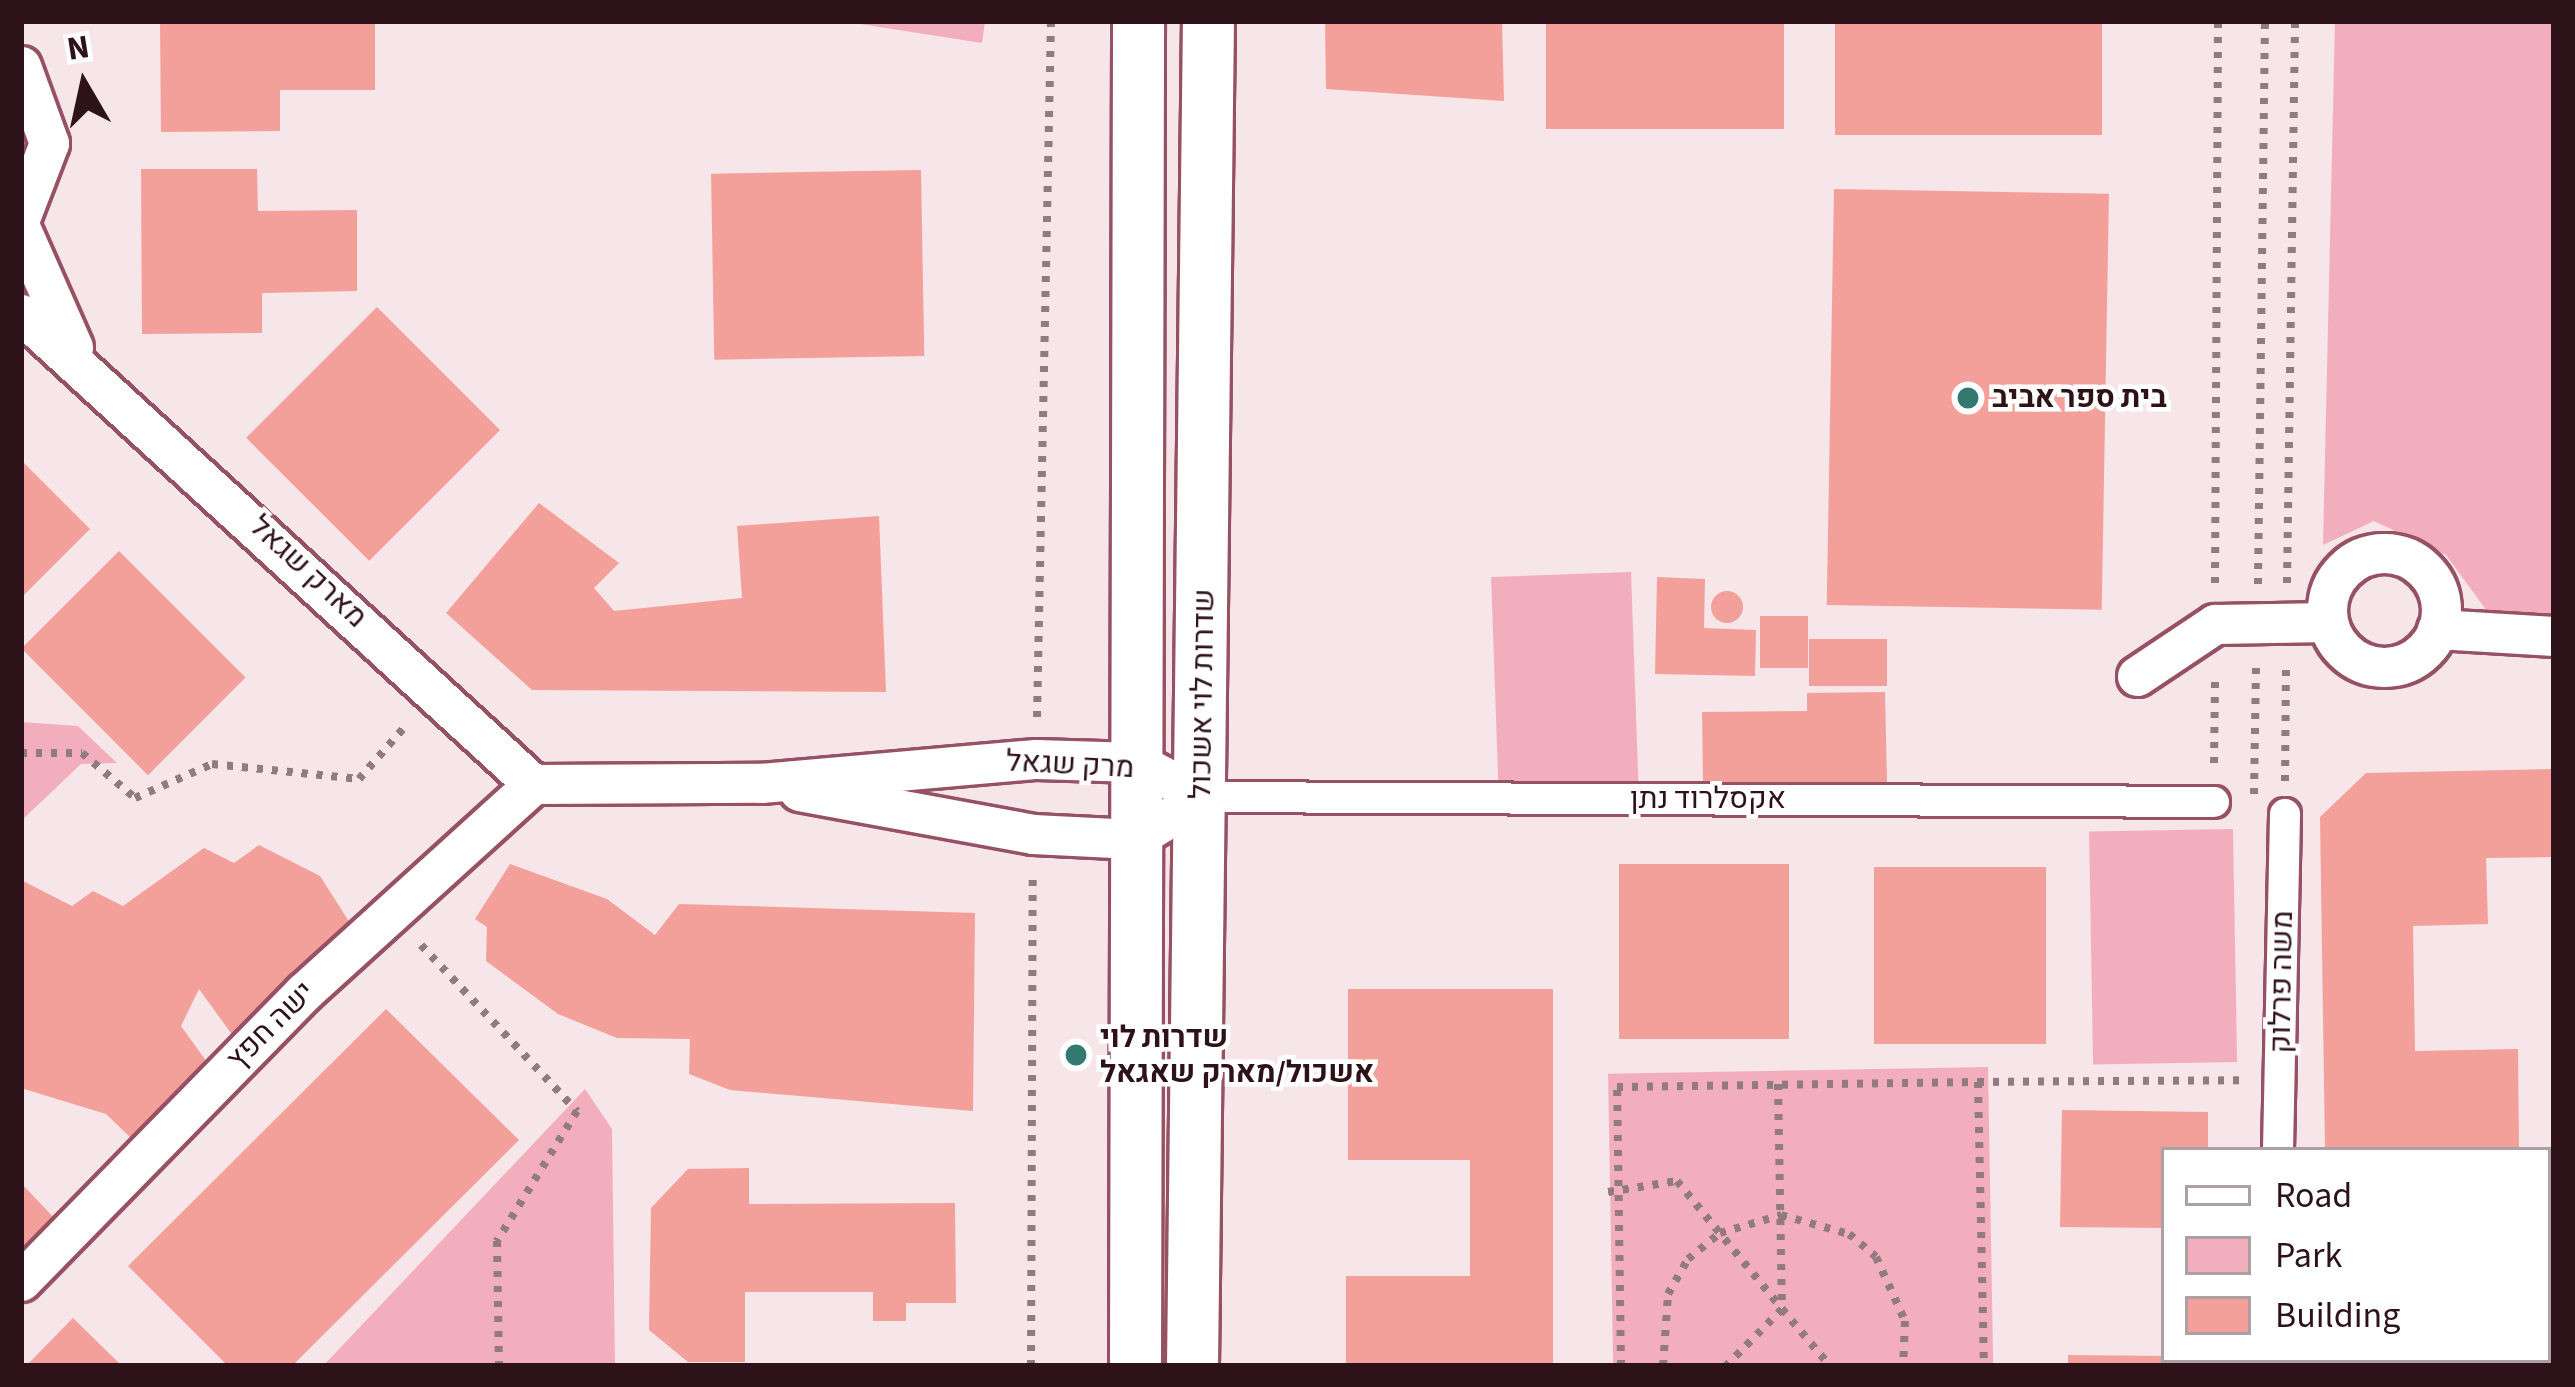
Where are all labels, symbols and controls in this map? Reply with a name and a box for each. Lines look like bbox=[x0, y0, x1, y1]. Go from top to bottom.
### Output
text: N bbox=[64, 23, 93, 73]
north arrow bbox=[24, 24, 144, 144]
place label: בית ספר אביב bbox=[1992, 380, 2167, 416]
marker: בית ספר אביב bbox=[1955, 385, 1981, 411]
street label: מארק שגאל bbox=[242, 508, 374, 636]
street label: שדרות לוי אשכול bbox=[1183, 588, 1223, 800]
street label: מרק שגאל bbox=[1005, 744, 1135, 786]
street label: אקסלרוד נתן bbox=[1630, 781, 1786, 817]
street label: משה פרלוק bbox=[2263, 910, 2301, 1054]
street label: ישה חפץ bbox=[220, 975, 322, 1077]
place label: שדרות לוי אשכול/מארק שאגאל bbox=[1100, 1020, 1374, 1090]
marker: שדרות לוי אשכול/מארק שאגאל bbox=[1063, 1042, 1089, 1068]
legend bbox=[2161, 1147, 2551, 1363]
text: Road bbox=[2275, 1170, 2352, 1221]
text: Park bbox=[2275, 1230, 2342, 1281]
text: Building bbox=[2275, 1290, 2400, 1341]

